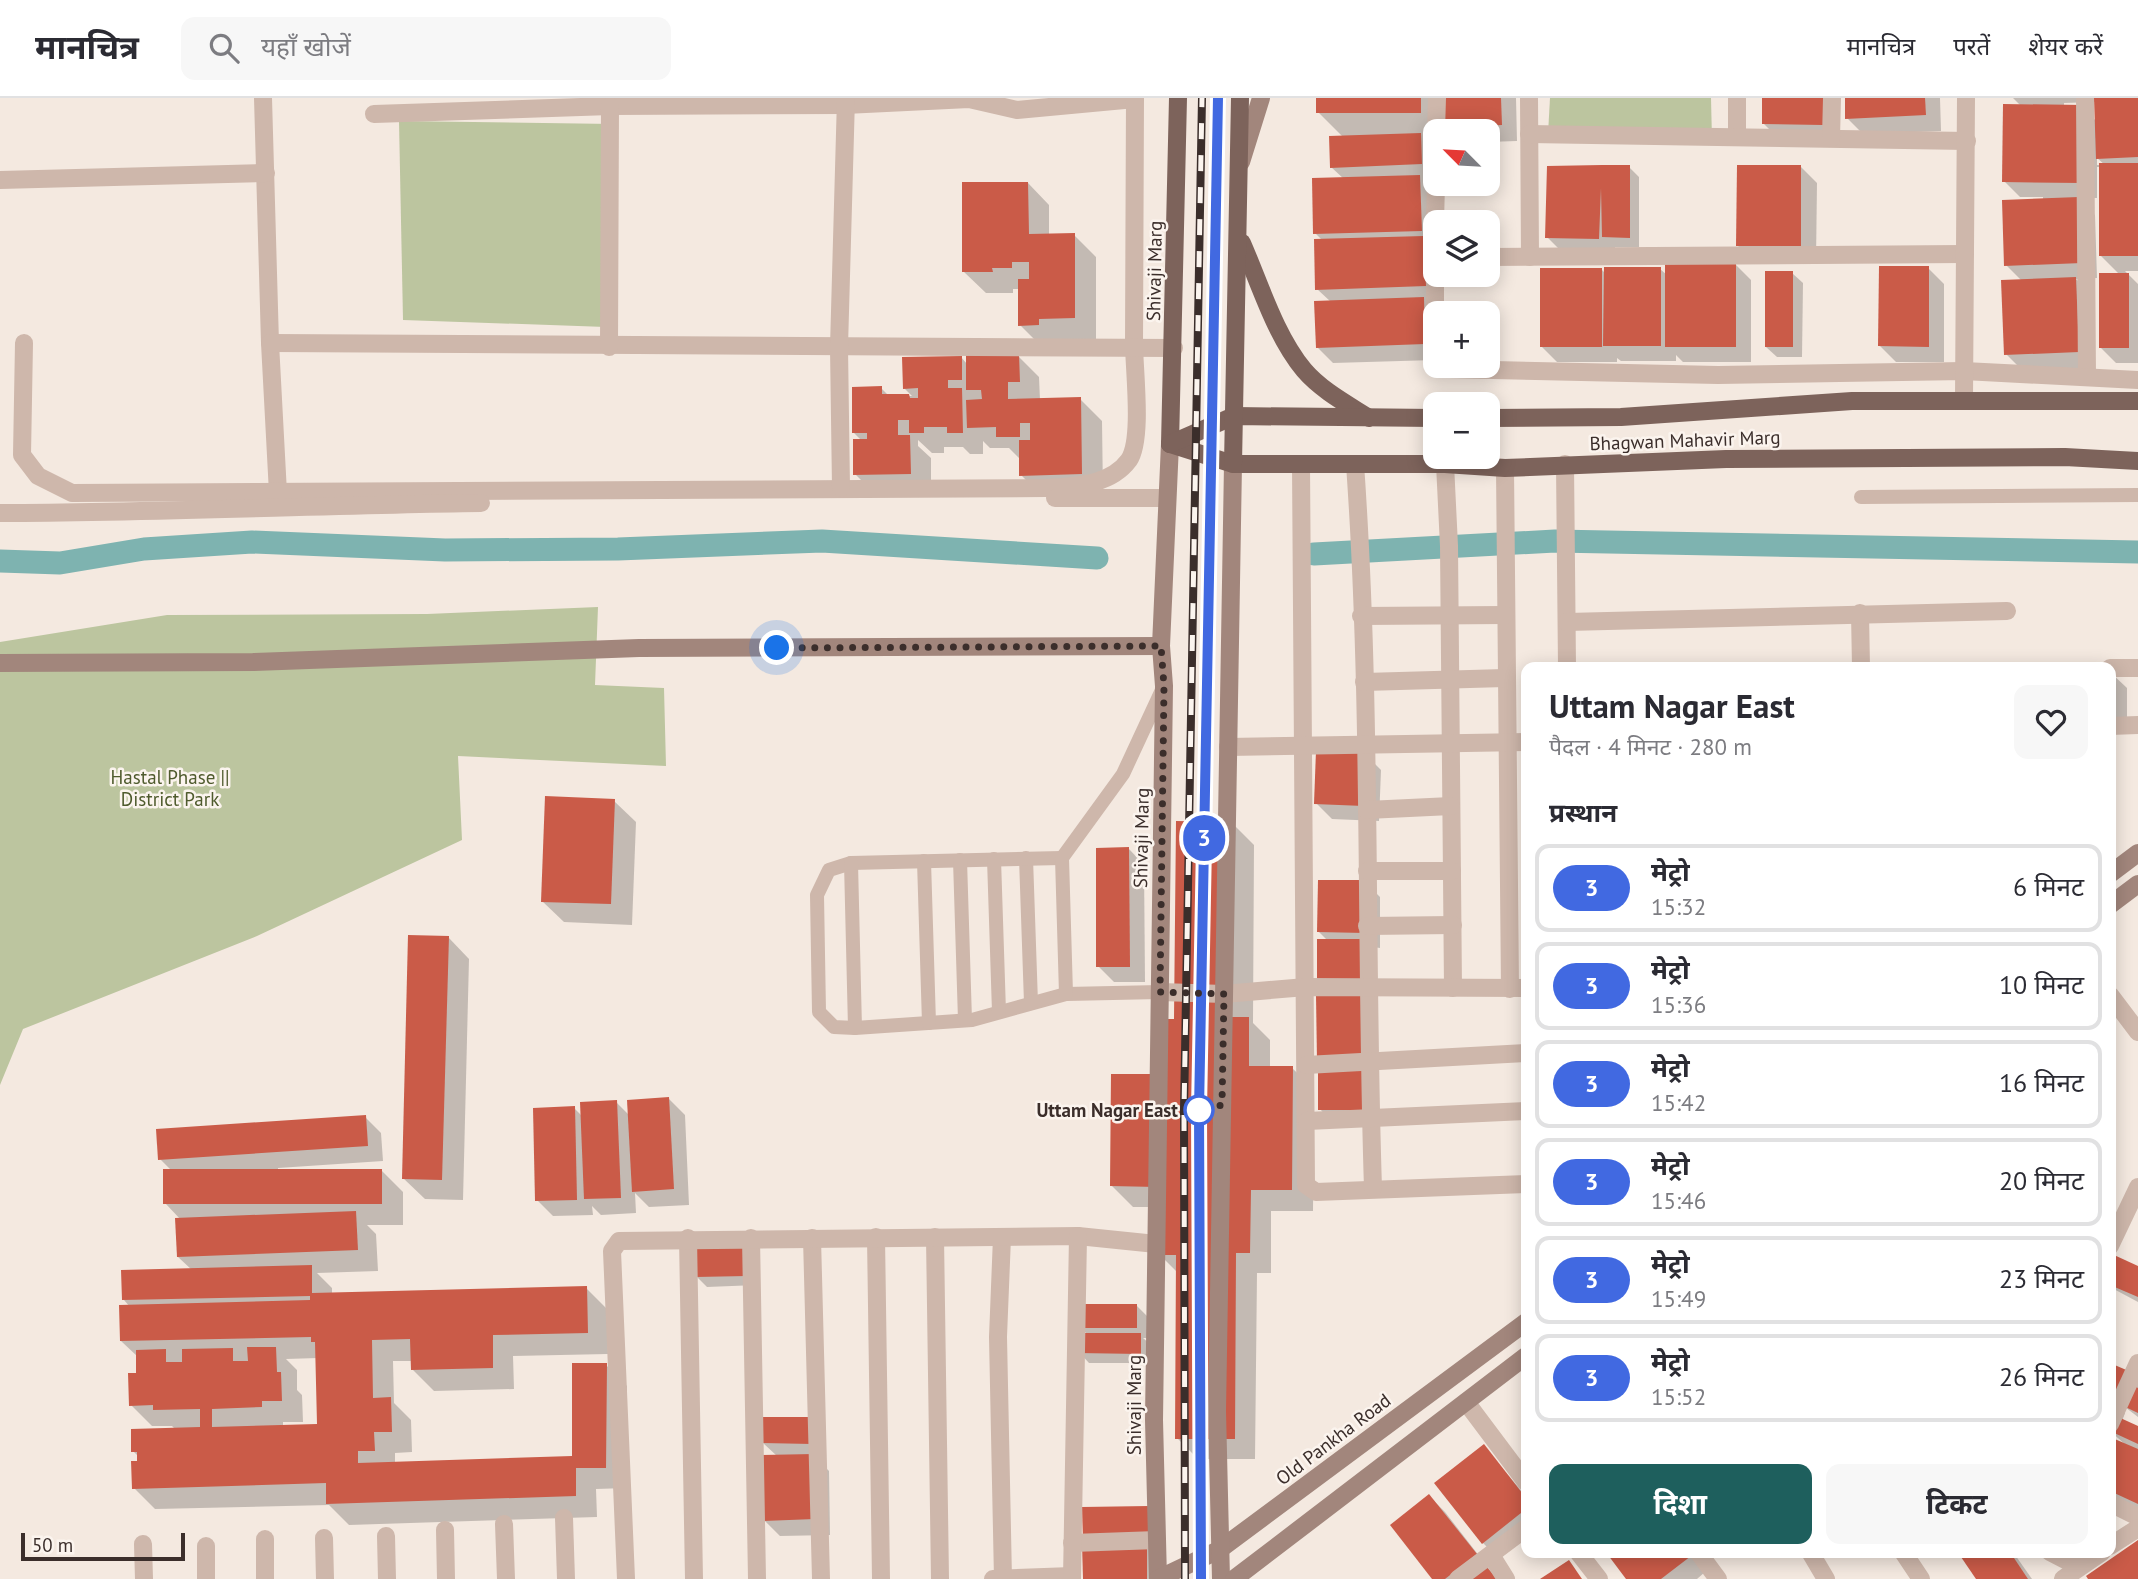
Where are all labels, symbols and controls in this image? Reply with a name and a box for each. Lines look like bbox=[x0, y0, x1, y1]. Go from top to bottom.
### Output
search box bbox=[181, 17, 671, 80]
text: मानचित्र bbox=[35, 25, 139, 68]
icon: search bbox=[205, 29, 243, 67]
text: यहाँ खोजें bbox=[261, 30, 351, 63]
text: मानचित्र bbox=[1847, 31, 1915, 62]
text: परतें bbox=[1953, 31, 1990, 62]
text: शेयर करें bbox=[2028, 31, 2103, 62]
north arrow bbox=[1423, 119, 1500, 196]
map controls bbox=[1423, 119, 1500, 469]
button: layers bbox=[1423, 210, 1500, 287]
street label: Shivaji Marg bbox=[1141, 221, 1167, 321]
button: + bbox=[1423, 301, 1500, 378]
button: − bbox=[1423, 392, 1500, 469]
street label: Bhagwan Mahavir Marg bbox=[1589, 425, 1781, 455]
your location bbox=[759, 630, 794, 665]
text: Uttam Nagar East bbox=[1549, 684, 1795, 727]
button: heart bbox=[2014, 685, 2088, 759]
text: पैदल · 4 मिनट · 280 m bbox=[1549, 732, 1752, 761]
park label: Hastal Phase || District Park bbox=[111, 765, 229, 811]
street label: Shivaji Marg bbox=[1128, 788, 1154, 888]
text: प्रस्थान bbox=[1549, 796, 1617, 829]
line badge: 3 bbox=[1181, 815, 1227, 861]
text: 3 bbox=[1197, 822, 1211, 853]
text: मेट्रो bbox=[1651, 855, 1690, 888]
text: 6 मिनट bbox=[2013, 870, 2084, 903]
text: 3 bbox=[1585, 872, 1598, 903]
text: 15:32 bbox=[1651, 892, 1706, 921]
text: मेट्रो bbox=[1651, 953, 1690, 986]
text: 10 मिनट bbox=[1999, 968, 2084, 1001]
text: 3 bbox=[1585, 970, 1598, 1001]
text: 15:36 bbox=[1651, 990, 1706, 1019]
text: मेट्रो bbox=[1651, 1051, 1690, 1084]
text: 16 मिनट bbox=[1999, 1066, 2084, 1099]
text: 3 bbox=[1585, 1068, 1598, 1099]
text: 15:42 bbox=[1651, 1088, 1706, 1117]
marker: Uttam Nagar East bbox=[1184, 1095, 1214, 1125]
place label: Uttam Nagar East bbox=[1036, 1098, 1178, 1122]
text: मेट्रो bbox=[1651, 1149, 1690, 1182]
text: 20 मिनट bbox=[1999, 1164, 2084, 1197]
text: 3 bbox=[1585, 1166, 1598, 1197]
text: 15:46 bbox=[1651, 1186, 1706, 1215]
text: मेट्रो bbox=[1651, 1247, 1690, 1280]
text: 23 मिनट bbox=[1999, 1262, 2084, 1295]
text: 3 bbox=[1585, 1264, 1598, 1295]
text: 15:49 bbox=[1651, 1284, 1706, 1313]
text: मेट्रो bbox=[1651, 1345, 1690, 1378]
street label: Shivaji Marg bbox=[1122, 1355, 1146, 1455]
text: 26 मिनट bbox=[1999, 1360, 2084, 1393]
text: 3 bbox=[1585, 1362, 1598, 1393]
text: 15:52 bbox=[1651, 1382, 1706, 1411]
street label: Old Pankha Road bbox=[1271, 1388, 1395, 1490]
button: दिशा bbox=[1549, 1464, 1812, 1544]
button: टिकट bbox=[1826, 1464, 2088, 1544]
scale bar bbox=[21, 1530, 186, 1562]
text: 50 m bbox=[32, 1533, 73, 1557]

